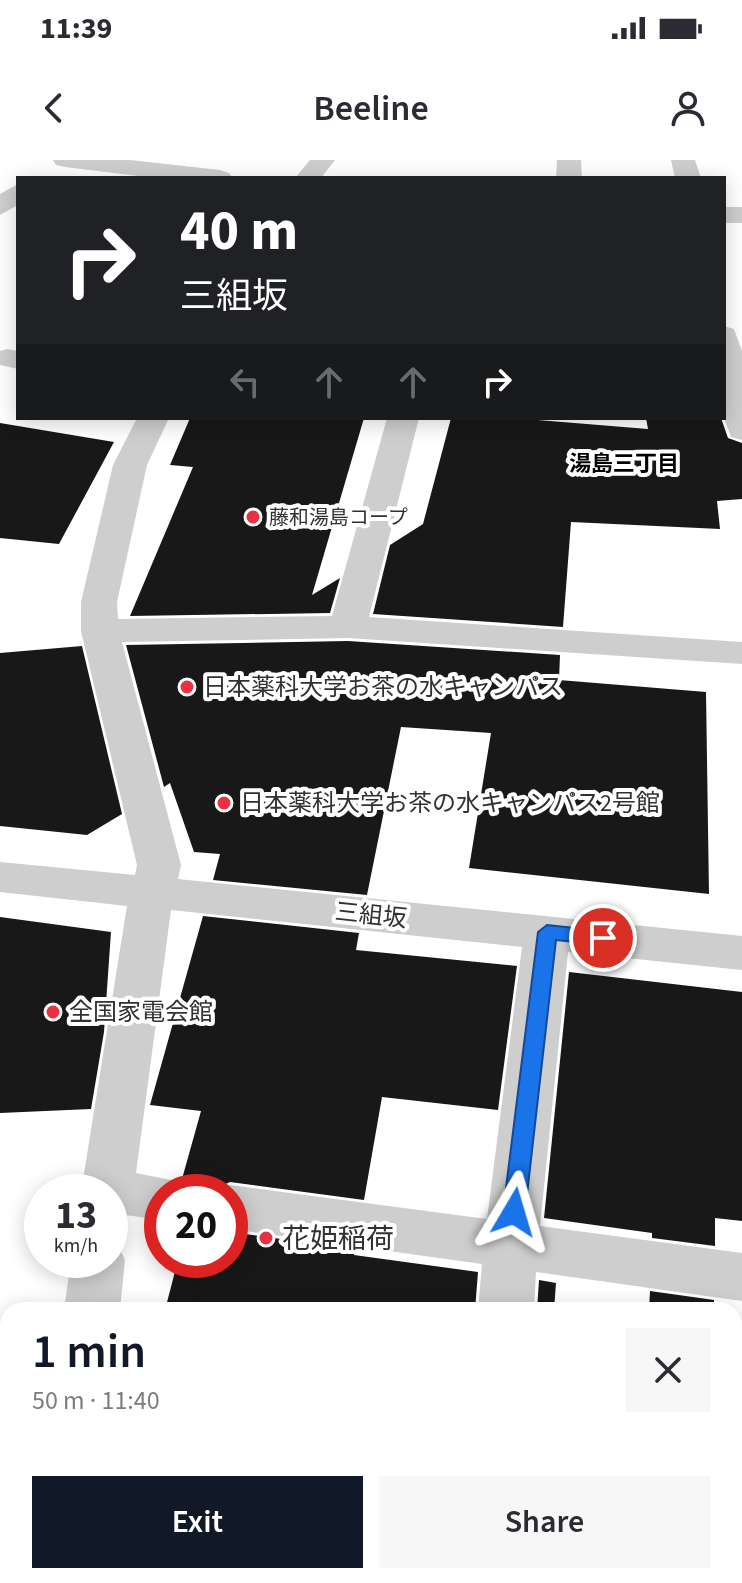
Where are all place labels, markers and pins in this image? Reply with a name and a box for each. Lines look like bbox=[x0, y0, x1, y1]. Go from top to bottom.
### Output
place label: 藤和湯島コープ bbox=[269, 504, 408, 532]
marker: 藤和湯島コープ bbox=[244, 508, 262, 526]
place label: 日本薬科大学お茶の水キャンパス bbox=[203, 670, 563, 705]
marker: 日本薬科大学お茶の水キャンパス bbox=[178, 678, 196, 696]
place label: 日本薬科大学お茶の水キャンパス2号館 bbox=[240, 786, 660, 821]
marker: 日本薬科大学お茶の水キャンパス2号館 bbox=[215, 794, 233, 812]
pin bbox=[569, 904, 637, 972]
place label: 全国家電会館 bbox=[69, 995, 213, 1030]
marker: 全国家電会館 bbox=[44, 1003, 62, 1021]
place label: 花姫稲荷 bbox=[282, 1219, 394, 1259]
marker: 花姫稲荷 bbox=[257, 1229, 275, 1247]

